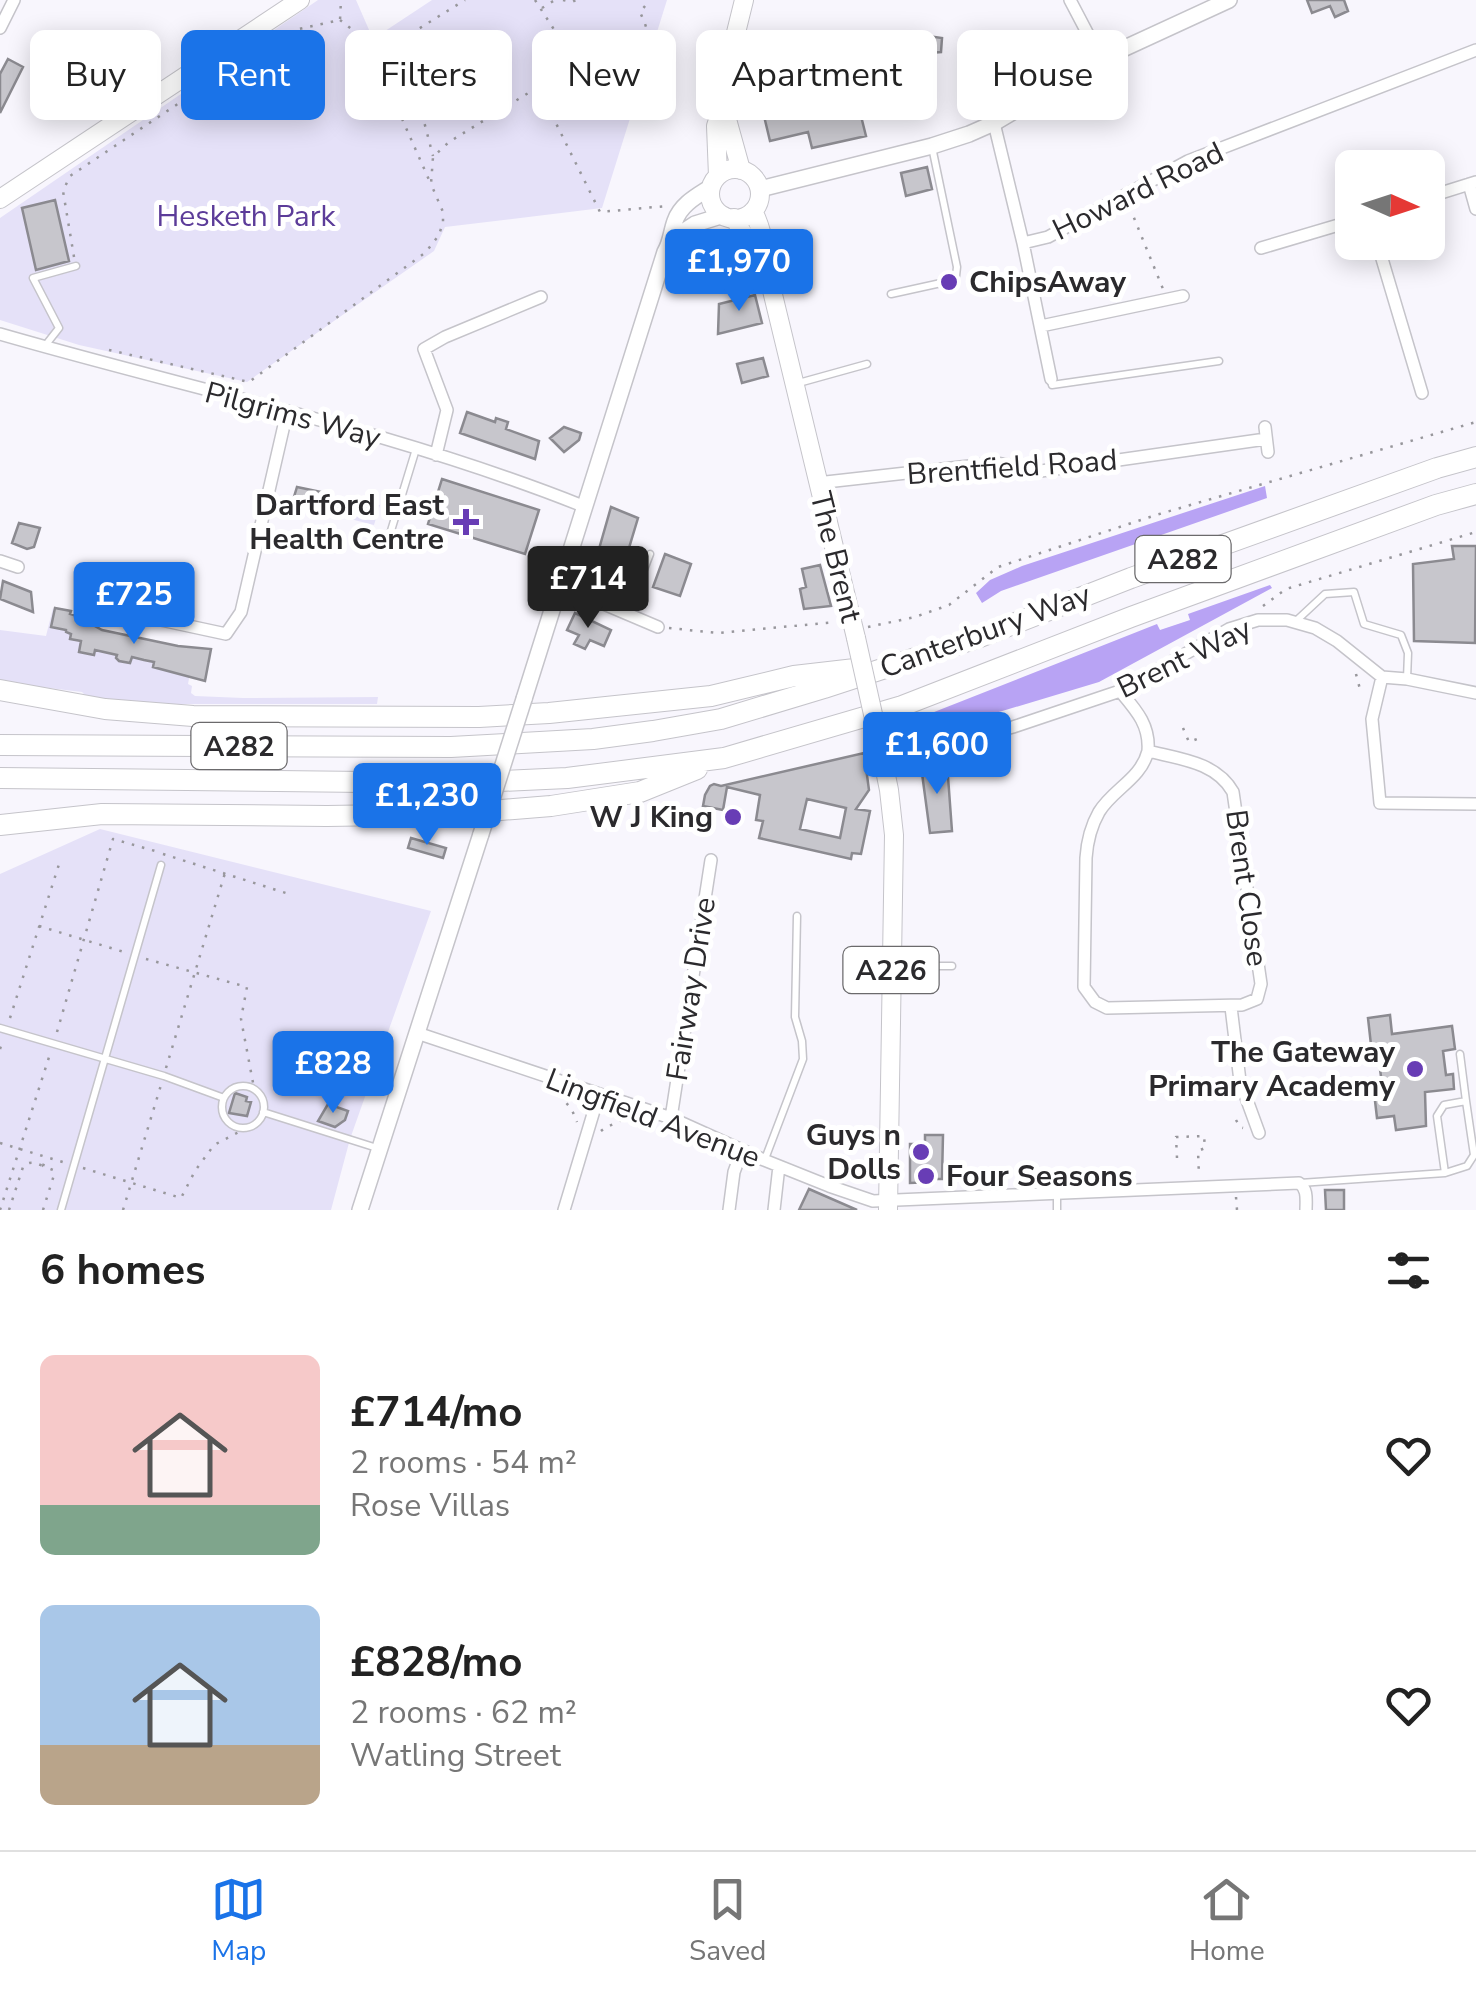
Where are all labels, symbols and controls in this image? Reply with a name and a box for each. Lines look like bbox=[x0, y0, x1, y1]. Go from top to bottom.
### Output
chip: Buy bbox=[30, 30, 161, 120]
chip: Rent bbox=[181, 30, 325, 120]
chip: Filters bbox=[345, 30, 512, 120]
chip: New bbox=[532, 30, 676, 120]
chip: Apartment bbox=[696, 30, 937, 120]
chip: House bbox=[957, 30, 1128, 120]
street label: Howard Road bbox=[1046, 132, 1231, 251]
north arrow bbox=[1335, 150, 1445, 260]
map controls bbox=[1335, 150, 1445, 260]
park label: Hesketh Park bbox=[157, 196, 336, 237]
pin: £1,970 bbox=[658, 229, 820, 314]
text: £1,970 bbox=[687, 240, 791, 283]
place label: ChipsAway bbox=[969, 262, 1126, 303]
marker: ChipsAway bbox=[938, 271, 960, 293]
street label: Pilgrims Way bbox=[201, 372, 386, 459]
street label: Brentfield Road bbox=[905, 440, 1119, 495]
place label: Dartford East Health Centre bbox=[249, 485, 444, 560]
street label: The Brent bbox=[800, 488, 872, 627]
marker: Dartford East Health Centre bbox=[453, 509, 479, 535]
road number: A282 bbox=[1136, 536, 1230, 582]
pin: £714 bbox=[529, 546, 647, 631]
text: £714 bbox=[550, 557, 626, 600]
pin: £725 bbox=[75, 562, 193, 647]
text: £725 bbox=[96, 573, 172, 616]
street label: Canterbury Way bbox=[874, 574, 1097, 689]
street label: Brent Way bbox=[1110, 608, 1259, 709]
pin: £1,600 bbox=[856, 712, 1018, 797]
road number: A282 bbox=[192, 723, 286, 769]
text: £1,600 bbox=[885, 723, 989, 766]
pin: £1,230 bbox=[346, 763, 508, 848]
text: £1,230 bbox=[375, 774, 479, 817]
place label: W J King bbox=[590, 797, 713, 838]
marker: W J King bbox=[722, 806, 744, 828]
street label: Brent Close bbox=[1215, 807, 1278, 969]
street label: Fairway Drive bbox=[657, 894, 726, 1084]
road number: A226 bbox=[844, 947, 938, 993]
pin: £828 bbox=[274, 1031, 392, 1116]
place label: The Gateway Primary Academy bbox=[1148, 1032, 1395, 1107]
text: £828 bbox=[295, 1042, 371, 1085]
marker: The Gateway Primary Academy bbox=[1404, 1058, 1426, 1080]
street label: Lingfield Avenue bbox=[540, 1059, 766, 1178]
place label: Guys n Dolls bbox=[806, 1115, 901, 1190]
marker: Guys n Dolls bbox=[910, 1141, 932, 1163]
place label: Four Seasons bbox=[946, 1156, 1133, 1197]
marker: Four Seasons bbox=[915, 1165, 937, 1187]
text: 6 homes bbox=[40, 1242, 205, 1299]
icon: filters bbox=[1381, 1243, 1436, 1298]
text: £714/mo bbox=[350, 1384, 522, 1441]
icon: home bbox=[120, 1395, 240, 1515]
icon: heart bbox=[1381, 1428, 1436, 1483]
text: 2 rooms · 54 m² bbox=[350, 1441, 577, 1484]
text: Rose Villas bbox=[350, 1484, 510, 1527]
text: £828/mo bbox=[350, 1634, 522, 1691]
icon: home bbox=[120, 1645, 240, 1765]
icon: heart bbox=[1381, 1678, 1436, 1733]
text: 2 rooms · 62 m² bbox=[350, 1691, 577, 1734]
text: Watling Street bbox=[350, 1734, 561, 1777]
tab: Map bbox=[211, 1872, 266, 1970]
tab: Saved bbox=[689, 1872, 766, 1970]
tab: Home bbox=[1189, 1872, 1265, 1970]

